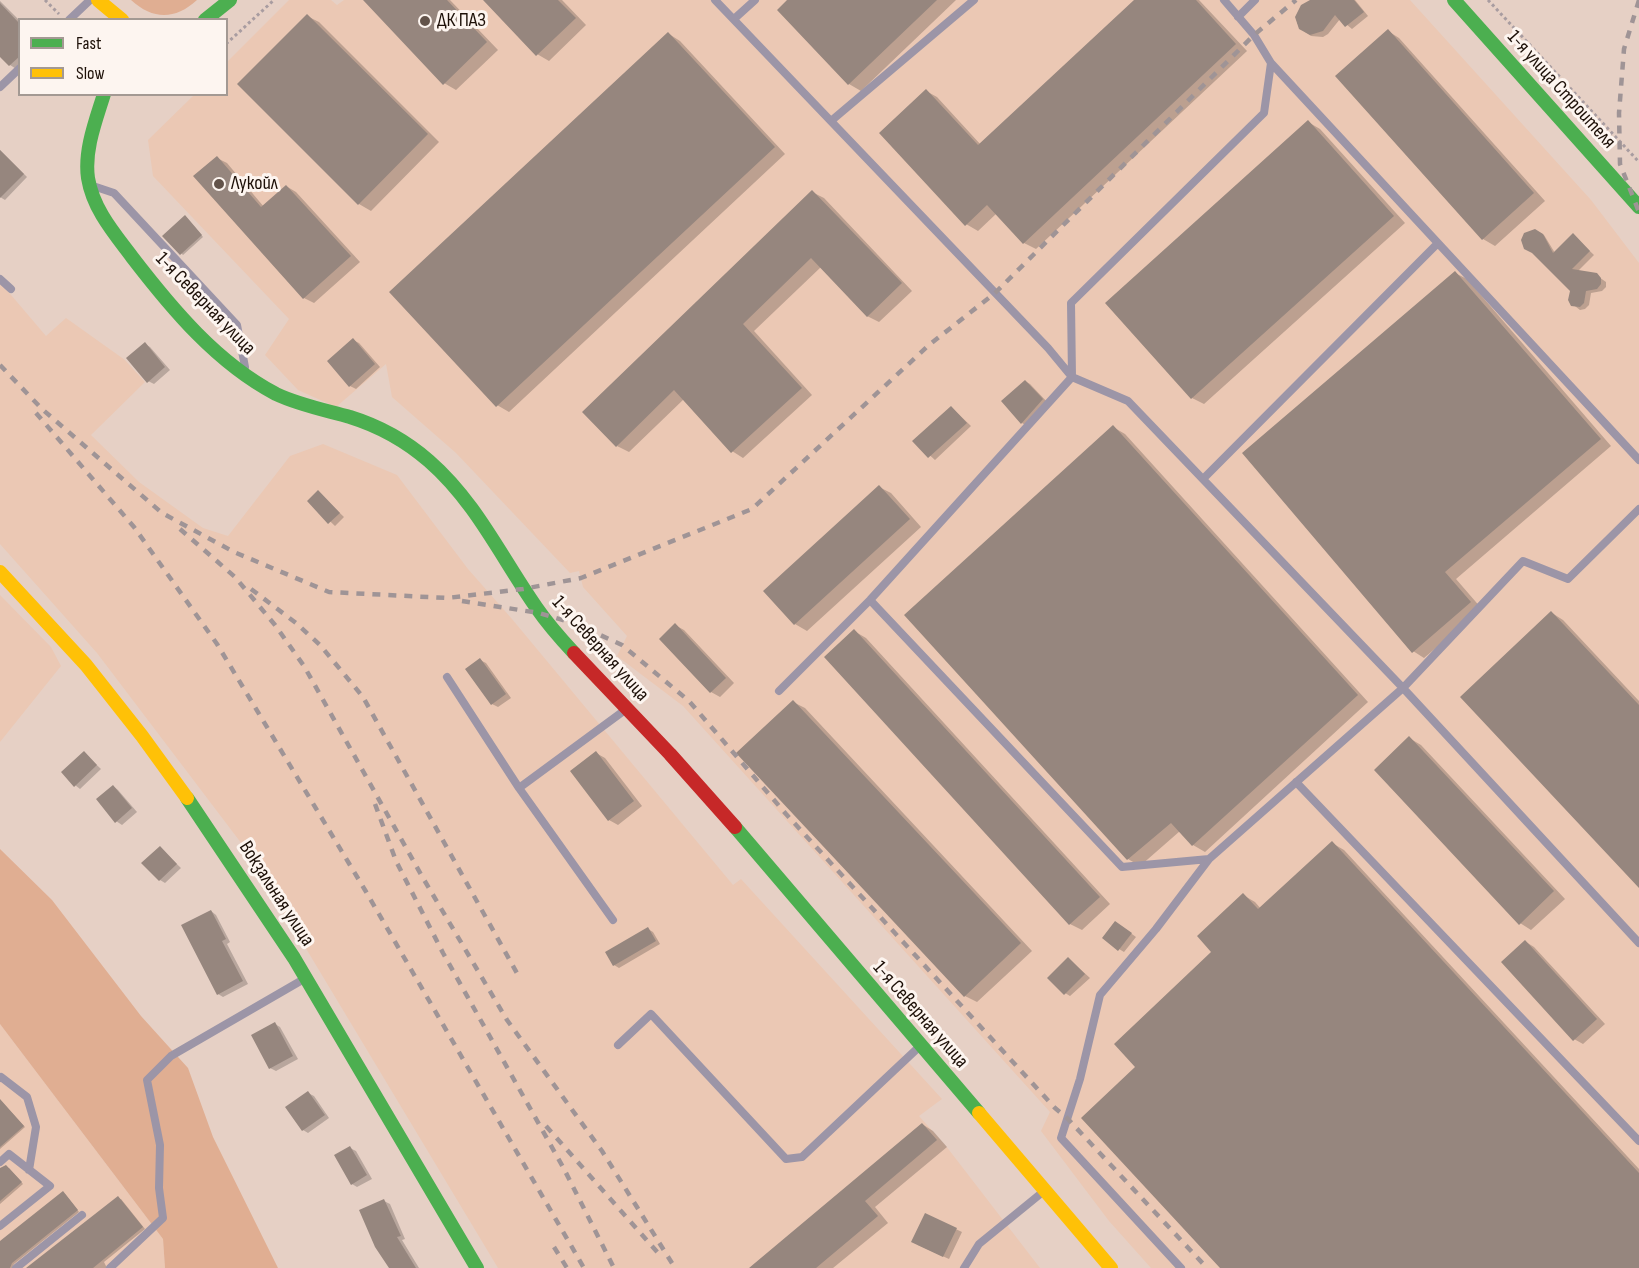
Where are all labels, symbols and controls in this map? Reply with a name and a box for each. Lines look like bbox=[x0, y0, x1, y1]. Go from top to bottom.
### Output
place label: ДК ПАЗ bbox=[437, 9, 486, 33]
marker: ДК ПАЗ bbox=[418, 14, 432, 28]
legend bbox=[18, 18, 228, 96]
street label: 1-я улица Строителя bbox=[1502, 26, 1620, 154]
text: Fast bbox=[76, 33, 101, 54]
text: Slow bbox=[76, 63, 105, 84]
place label: Лукойл bbox=[231, 172, 278, 196]
marker: Лукойл bbox=[212, 177, 226, 191]
street label: 1-я Северная улица bbox=[150, 248, 260, 360]
street label: 1-я Северная улица bbox=[546, 591, 654, 707]
street label: Вокзальная улица bbox=[233, 837, 319, 951]
street label: 1-я Северная улица bbox=[867, 957, 973, 1073]

